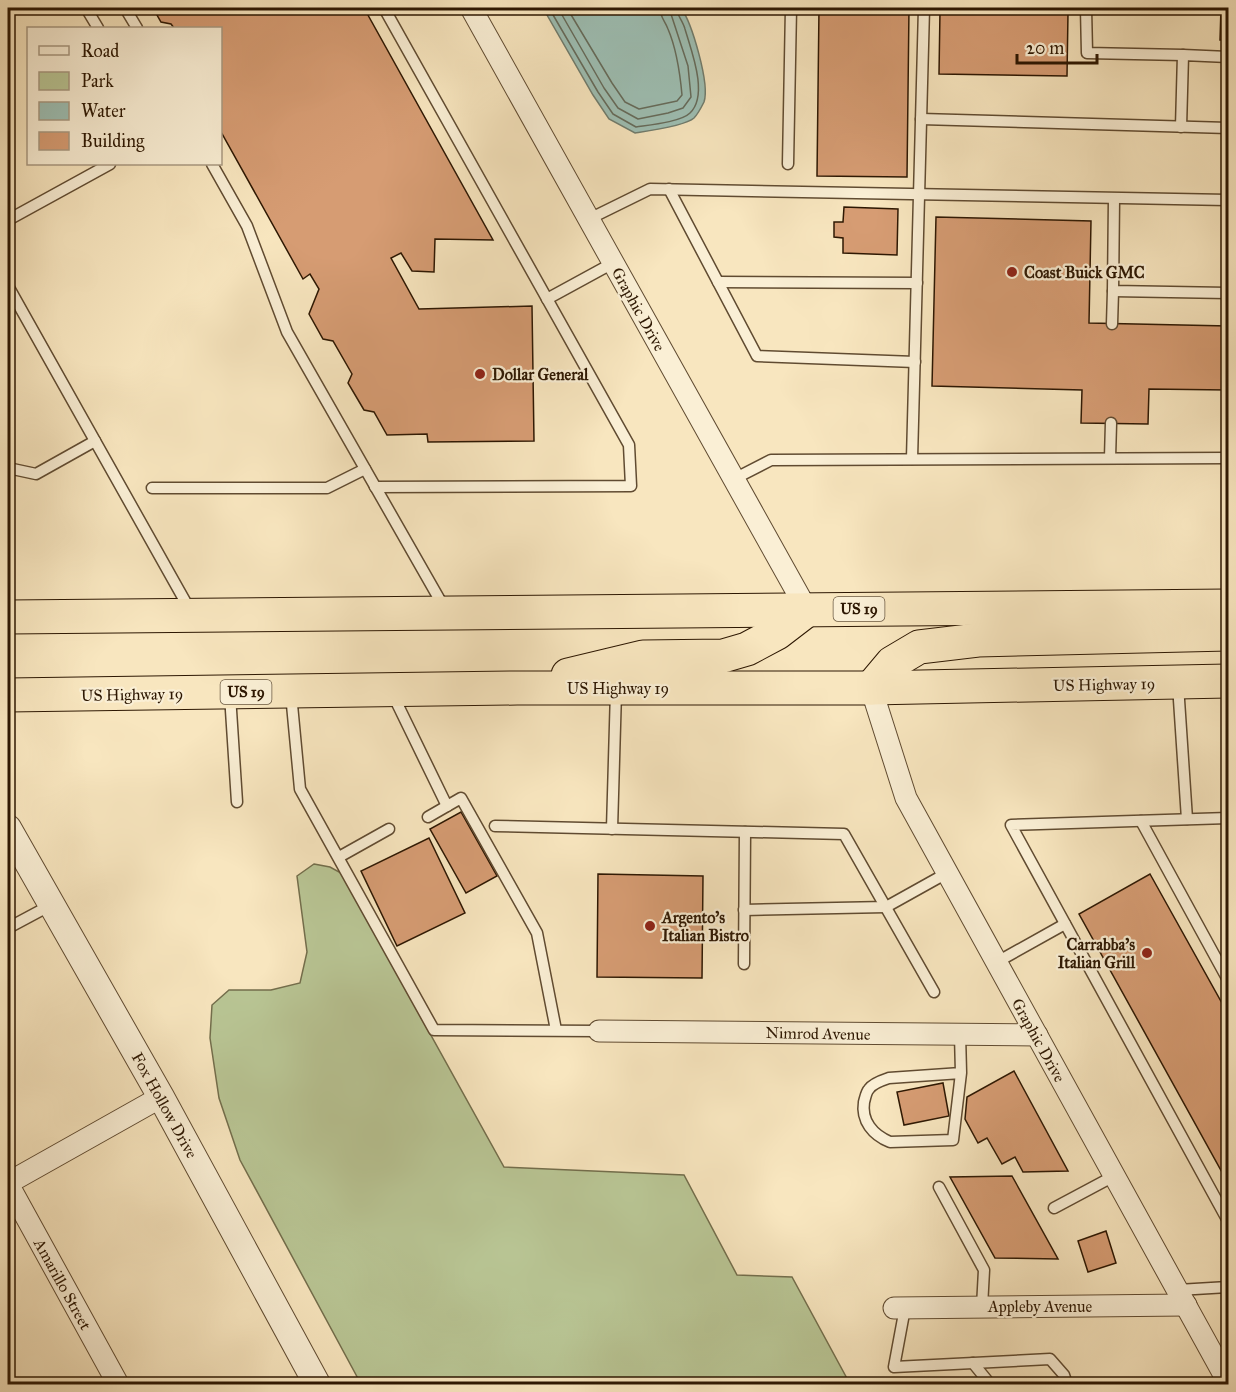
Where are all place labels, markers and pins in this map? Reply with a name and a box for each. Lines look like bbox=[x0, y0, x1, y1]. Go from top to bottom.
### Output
place label: Coast Buick GMC bbox=[1024, 263, 1145, 282]
marker: Coast Buick GMC bbox=[1005, 265, 1019, 279]
place label: Dollar General bbox=[492, 365, 589, 384]
marker: Dollar General bbox=[473, 367, 487, 381]
place label: Argento's Italian Bistro bbox=[661, 908, 749, 945]
marker: Argento's Italian Bistro bbox=[643, 919, 657, 933]
place label: Carrabba's Italian Grill bbox=[1058, 935, 1136, 972]
marker: Carrabba's Italian Grill bbox=[1140, 946, 1154, 960]

